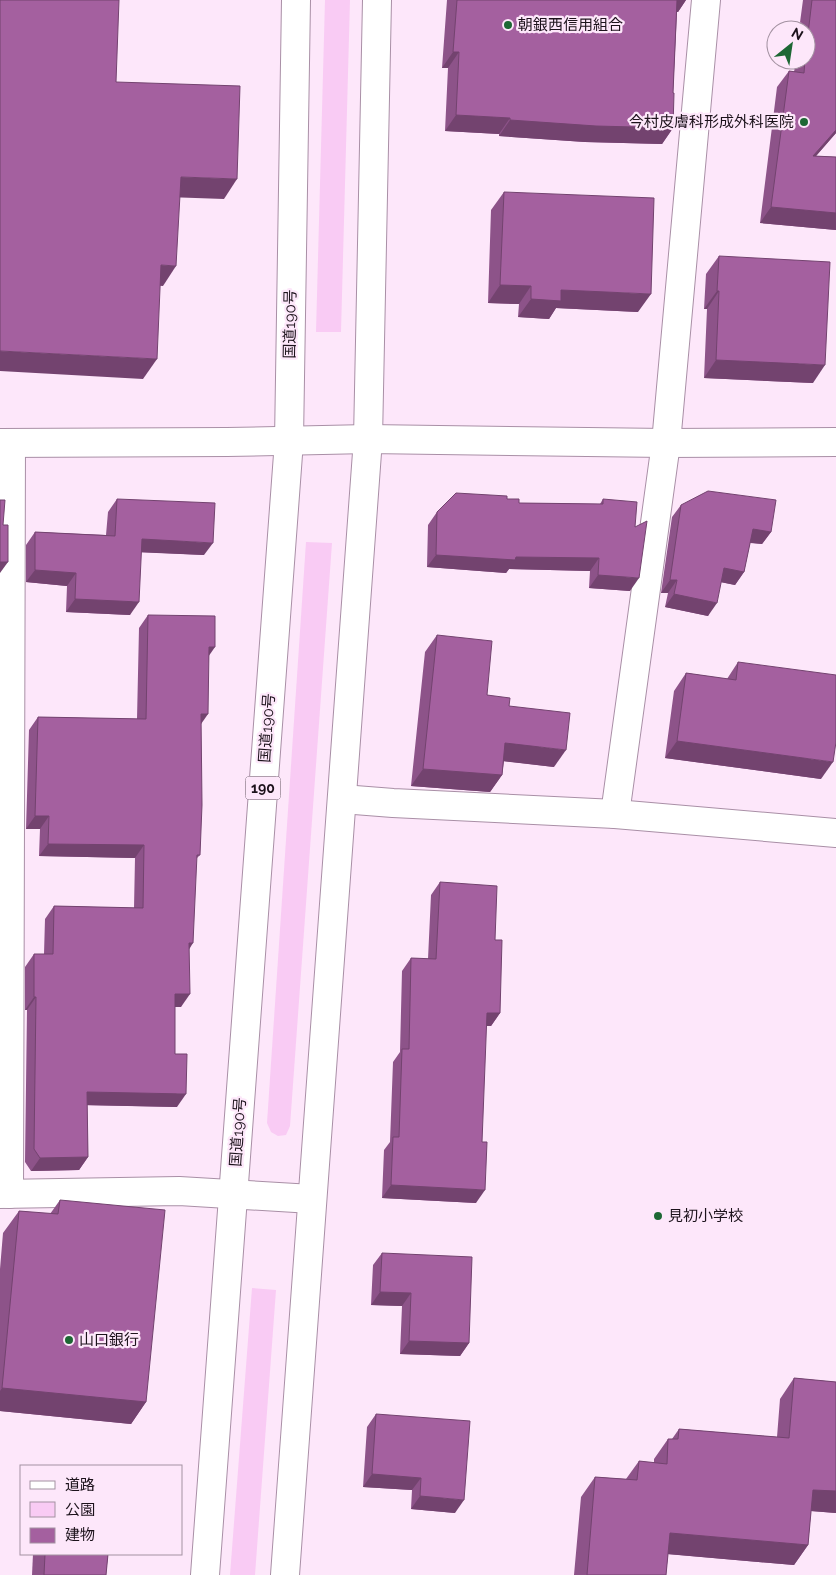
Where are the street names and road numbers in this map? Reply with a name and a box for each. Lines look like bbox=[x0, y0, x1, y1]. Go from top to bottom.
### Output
street label: 国道190号 bbox=[280, 289, 300, 359]
street label: 国道190号 bbox=[256, 693, 278, 763]
road number: 190 bbox=[246, 776, 280, 800]
street label: 国道190号 bbox=[227, 1097, 249, 1167]

